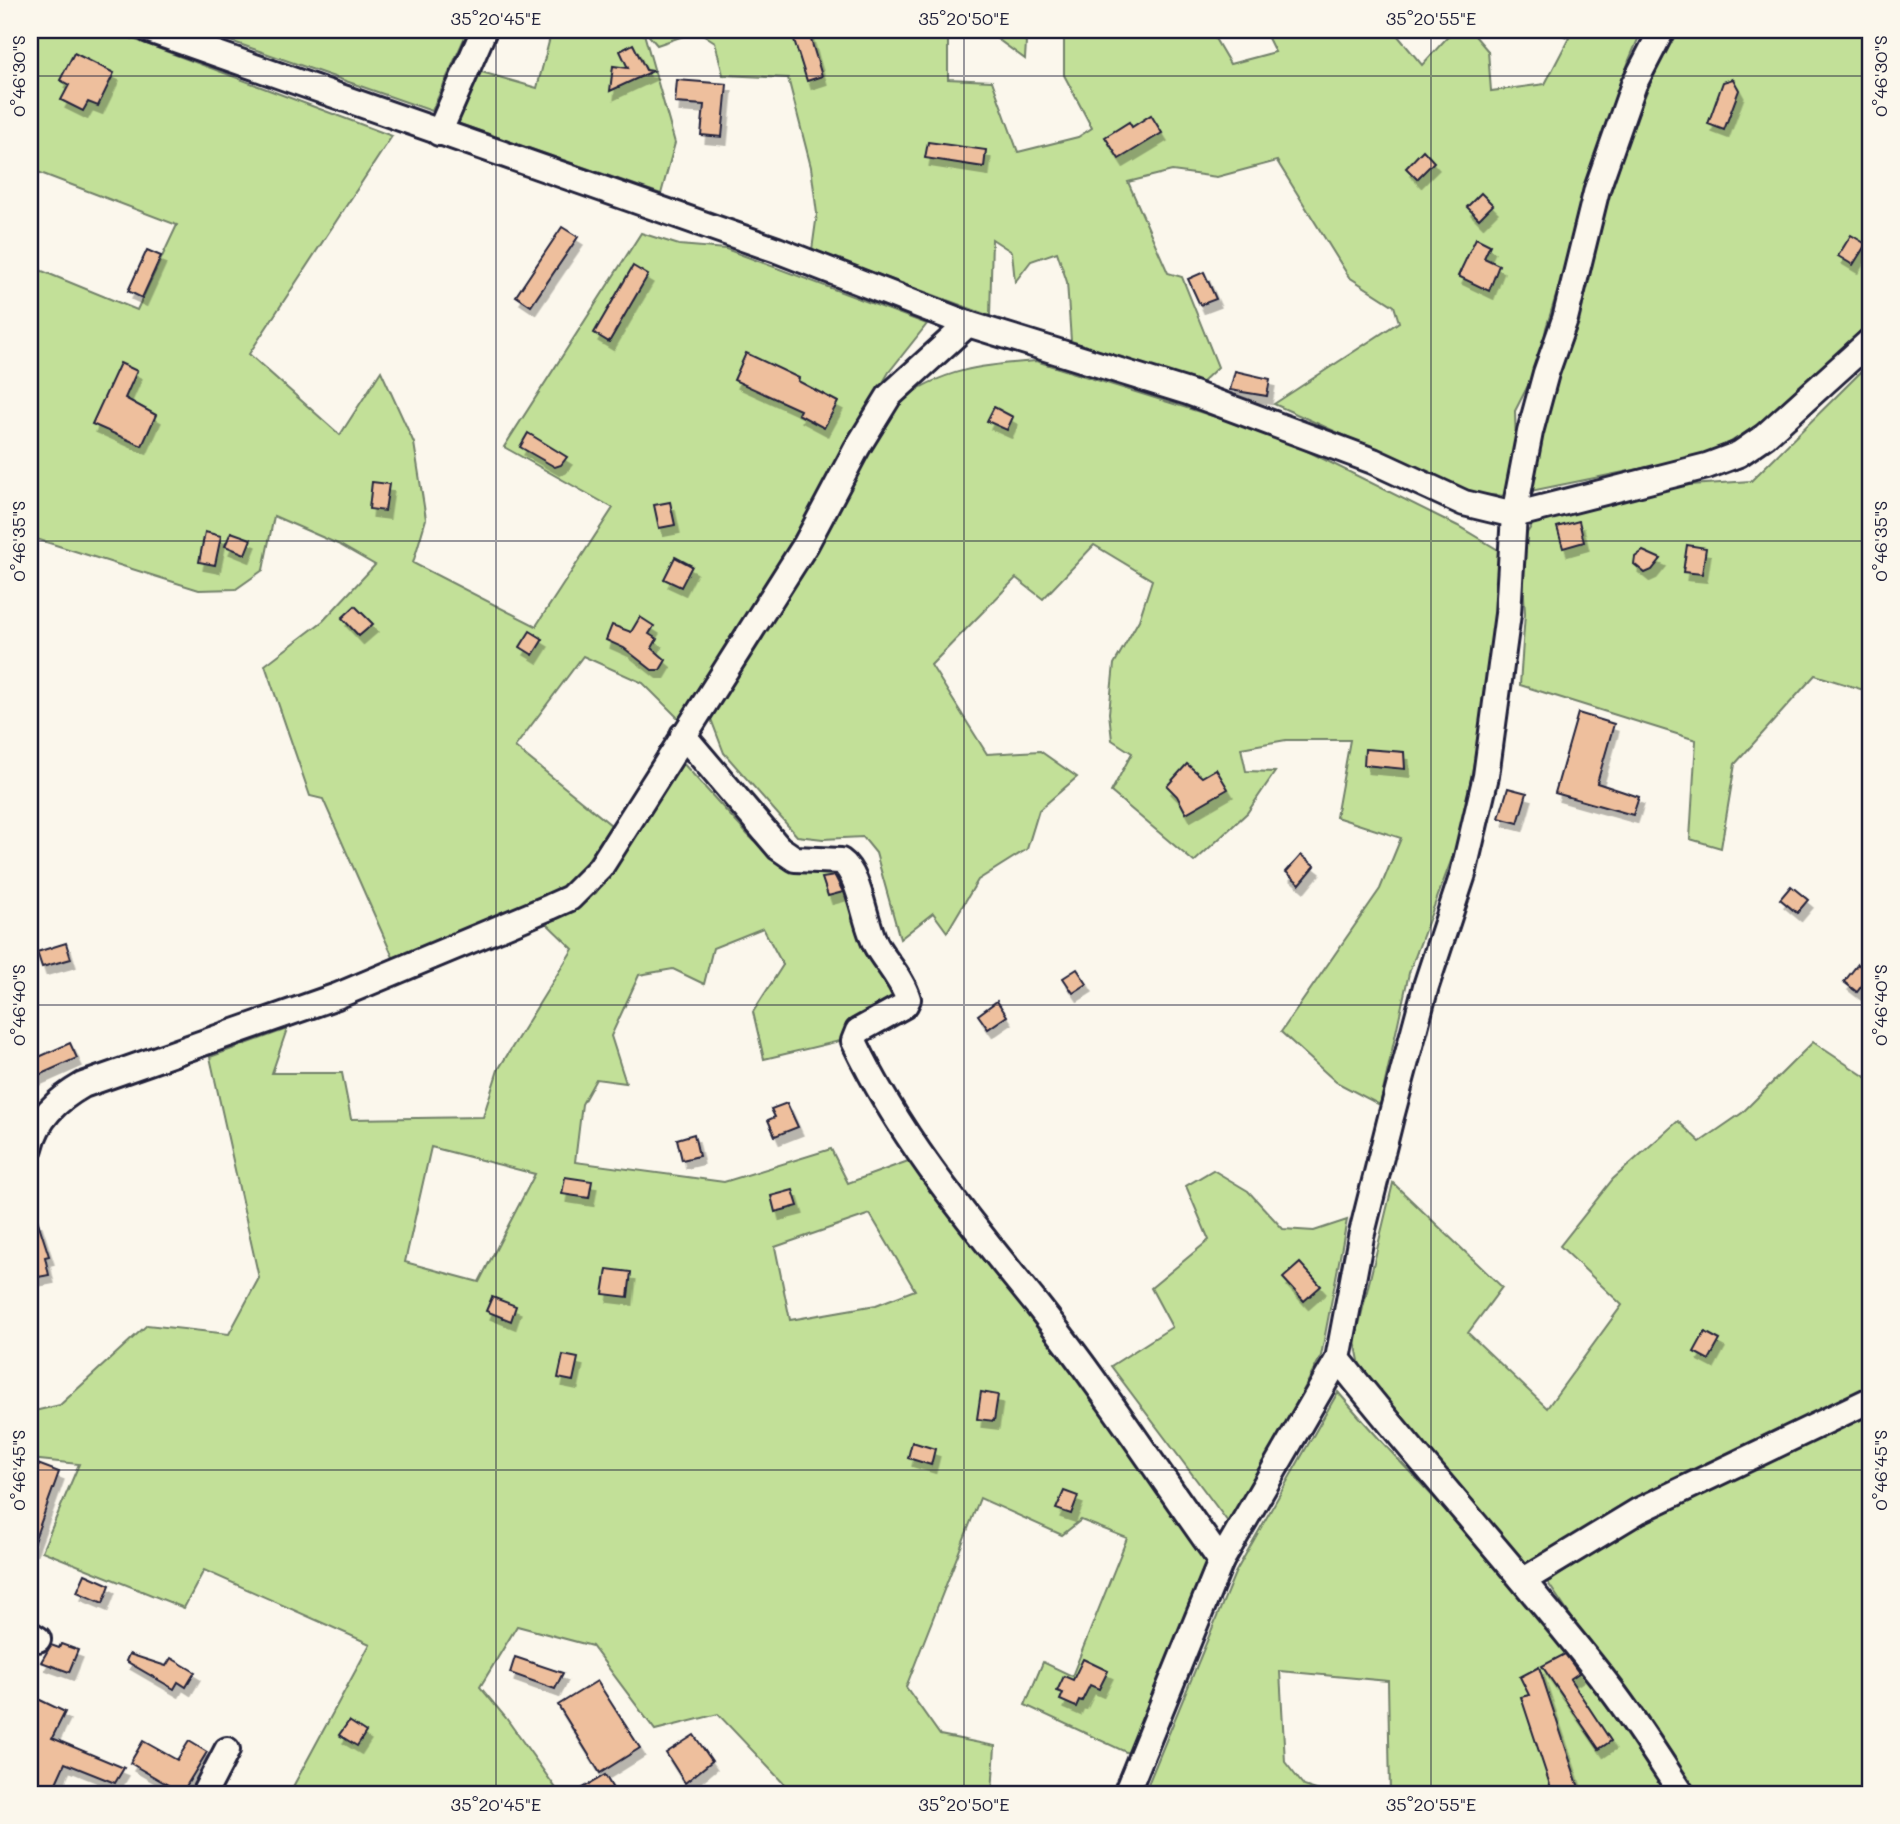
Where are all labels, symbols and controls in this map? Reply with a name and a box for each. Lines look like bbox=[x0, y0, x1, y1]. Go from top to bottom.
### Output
text: 35°20'45"E bbox=[451, 6, 541, 30]
text: 35°20'50"E bbox=[918, 6, 1010, 30]
text: 35°20'55"E bbox=[1386, 6, 1476, 30]
text: 0°46'30"S bbox=[6, 35, 30, 117]
text: 0°46'30"S bbox=[1868, 35, 1892, 117]
text: 0°46'35"S bbox=[6, 501, 30, 581]
text: 0°46'35"S bbox=[1868, 501, 1892, 581]
text: 0°46'40"S bbox=[6, 964, 30, 1046]
text: 0°46'40"S bbox=[1868, 964, 1892, 1046]
text: 0°46'45"S bbox=[6, 1430, 30, 1511]
text: 0°46'45"S bbox=[1868, 1430, 1892, 1511]
text: 35°20'45"E bbox=[451, 1792, 541, 1816]
text: 35°20'50"E bbox=[918, 1792, 1010, 1816]
text: 35°20'55"E bbox=[1386, 1792, 1476, 1816]

